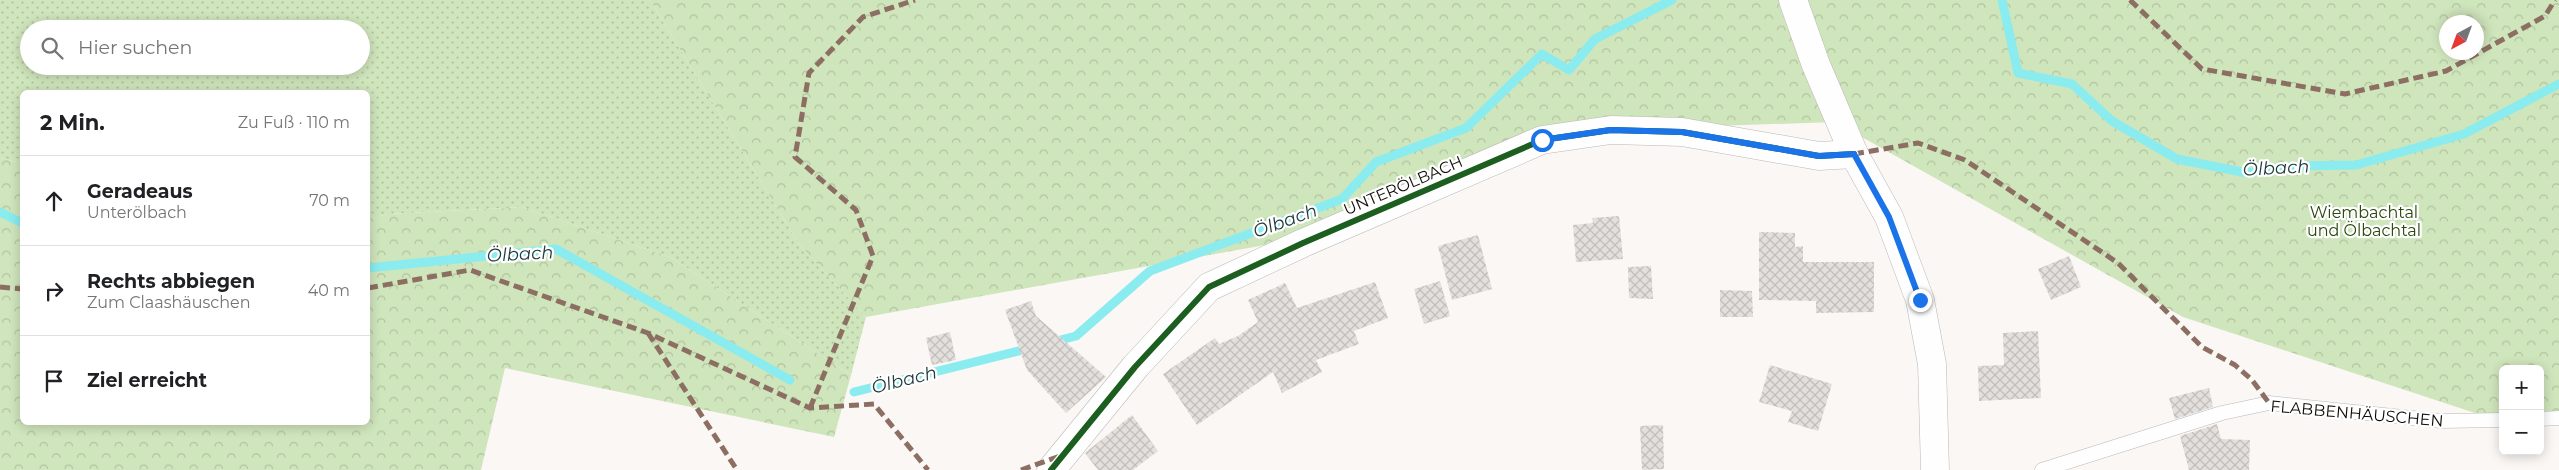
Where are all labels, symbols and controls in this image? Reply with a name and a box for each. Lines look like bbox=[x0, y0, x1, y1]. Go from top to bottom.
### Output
north arrow bbox=[2439, 15, 2484, 60]
search box bbox=[20, 20, 370, 75]
icon: search bbox=[38, 34, 66, 62]
text: Hier suchen bbox=[78, 36, 192, 59]
text: 2 Min. bbox=[40, 110, 105, 135]
text: Zu Fuß · 110 m bbox=[238, 113, 350, 132]
route start bbox=[1531, 129, 1554, 152]
street label: UNTERÖLBACH bbox=[1340, 151, 1466, 219]
water label: Ölbach bbox=[2242, 155, 2310, 181]
text: Geradeaus bbox=[87, 180, 193, 203]
icon: ahead bbox=[40, 187, 68, 215]
text: 70 m bbox=[309, 191, 350, 210]
water label: Ölbach bbox=[1250, 199, 1320, 243]
text: Unterölbach bbox=[87, 203, 187, 222]
park label: Wiembachtal und Ölbachtal bbox=[2307, 203, 2421, 240]
water label: Ölbach bbox=[486, 241, 554, 267]
text: Rechts abbiegen bbox=[87, 270, 255, 293]
icon: right bbox=[40, 277, 68, 305]
text: 40 m bbox=[308, 281, 350, 300]
route end bbox=[1909, 289, 1932, 312]
text: Zum Claashäuschen bbox=[87, 293, 251, 312]
water label: Ölbach bbox=[869, 361, 939, 399]
map controls bbox=[2499, 365, 2544, 455]
button: + bbox=[2499, 365, 2544, 410]
icon: arrive bbox=[40, 367, 68, 395]
text: Ziel erreicht bbox=[87, 369, 207, 392]
street label: FLABBENHÄUSCHEN bbox=[2270, 395, 2444, 431]
button: − bbox=[2499, 410, 2544, 455]

